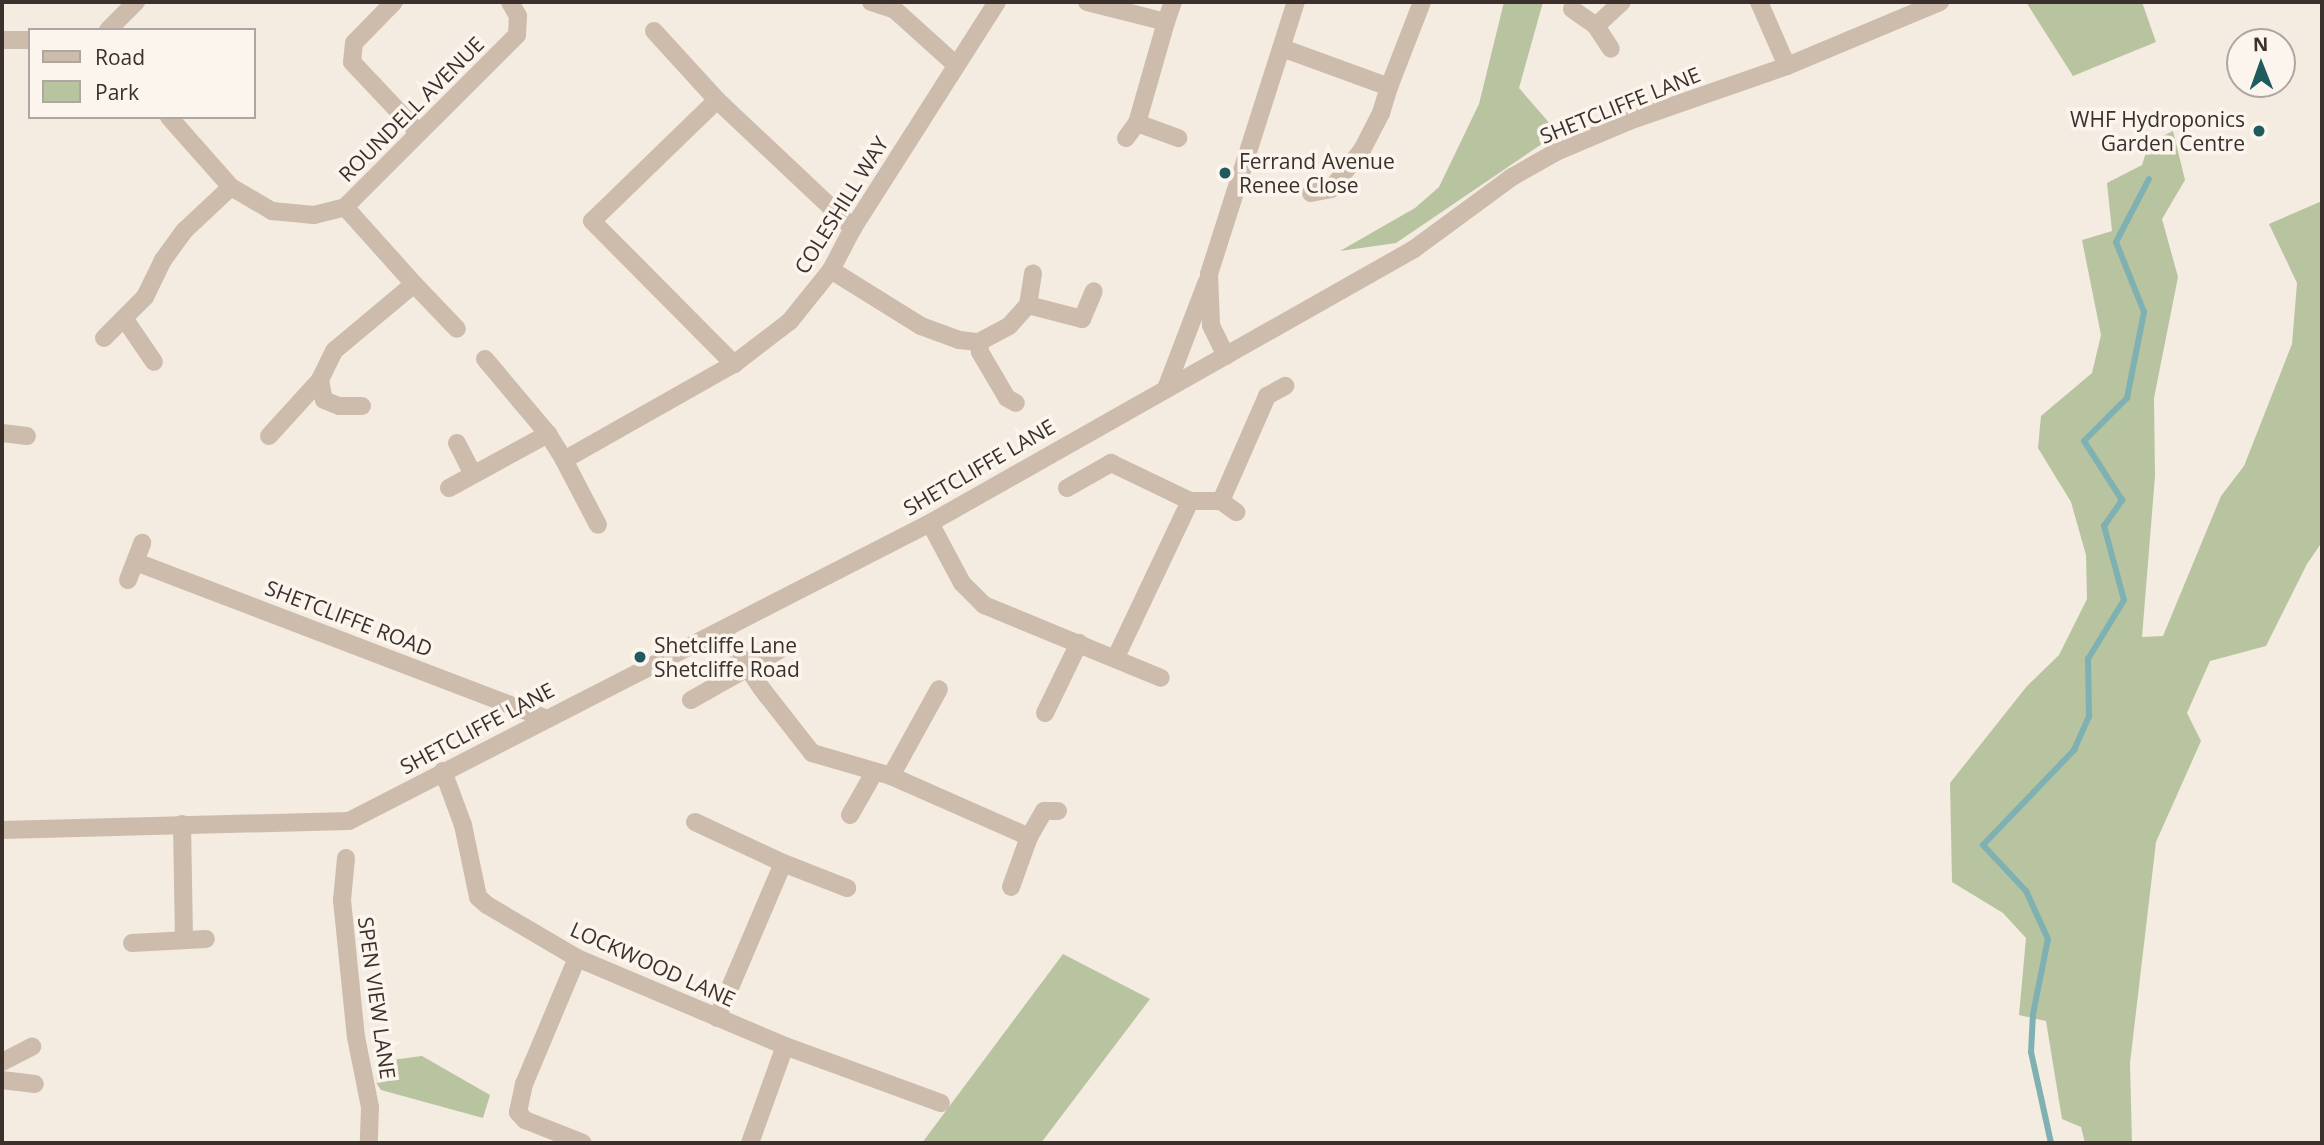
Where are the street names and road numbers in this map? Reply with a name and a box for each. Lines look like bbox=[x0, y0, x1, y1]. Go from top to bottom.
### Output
street label: ROUNDELL AVENUE bbox=[333, 31, 489, 187]
street label: SHETCLIFFE LANE bbox=[1536, 61, 1704, 149]
street label: COLESHILL WAY bbox=[789, 132, 893, 278]
street label: SHETCLIFFE LANE bbox=[899, 413, 1059, 521]
street label: SHETCLIFFE ROAD bbox=[262, 575, 436, 661]
street label: SHETCLIFFE LANE bbox=[396, 677, 558, 779]
street label: SPEN VIEW LANE bbox=[353, 915, 401, 1081]
street label: LOCKWOOD LANE bbox=[567, 916, 739, 1012]

